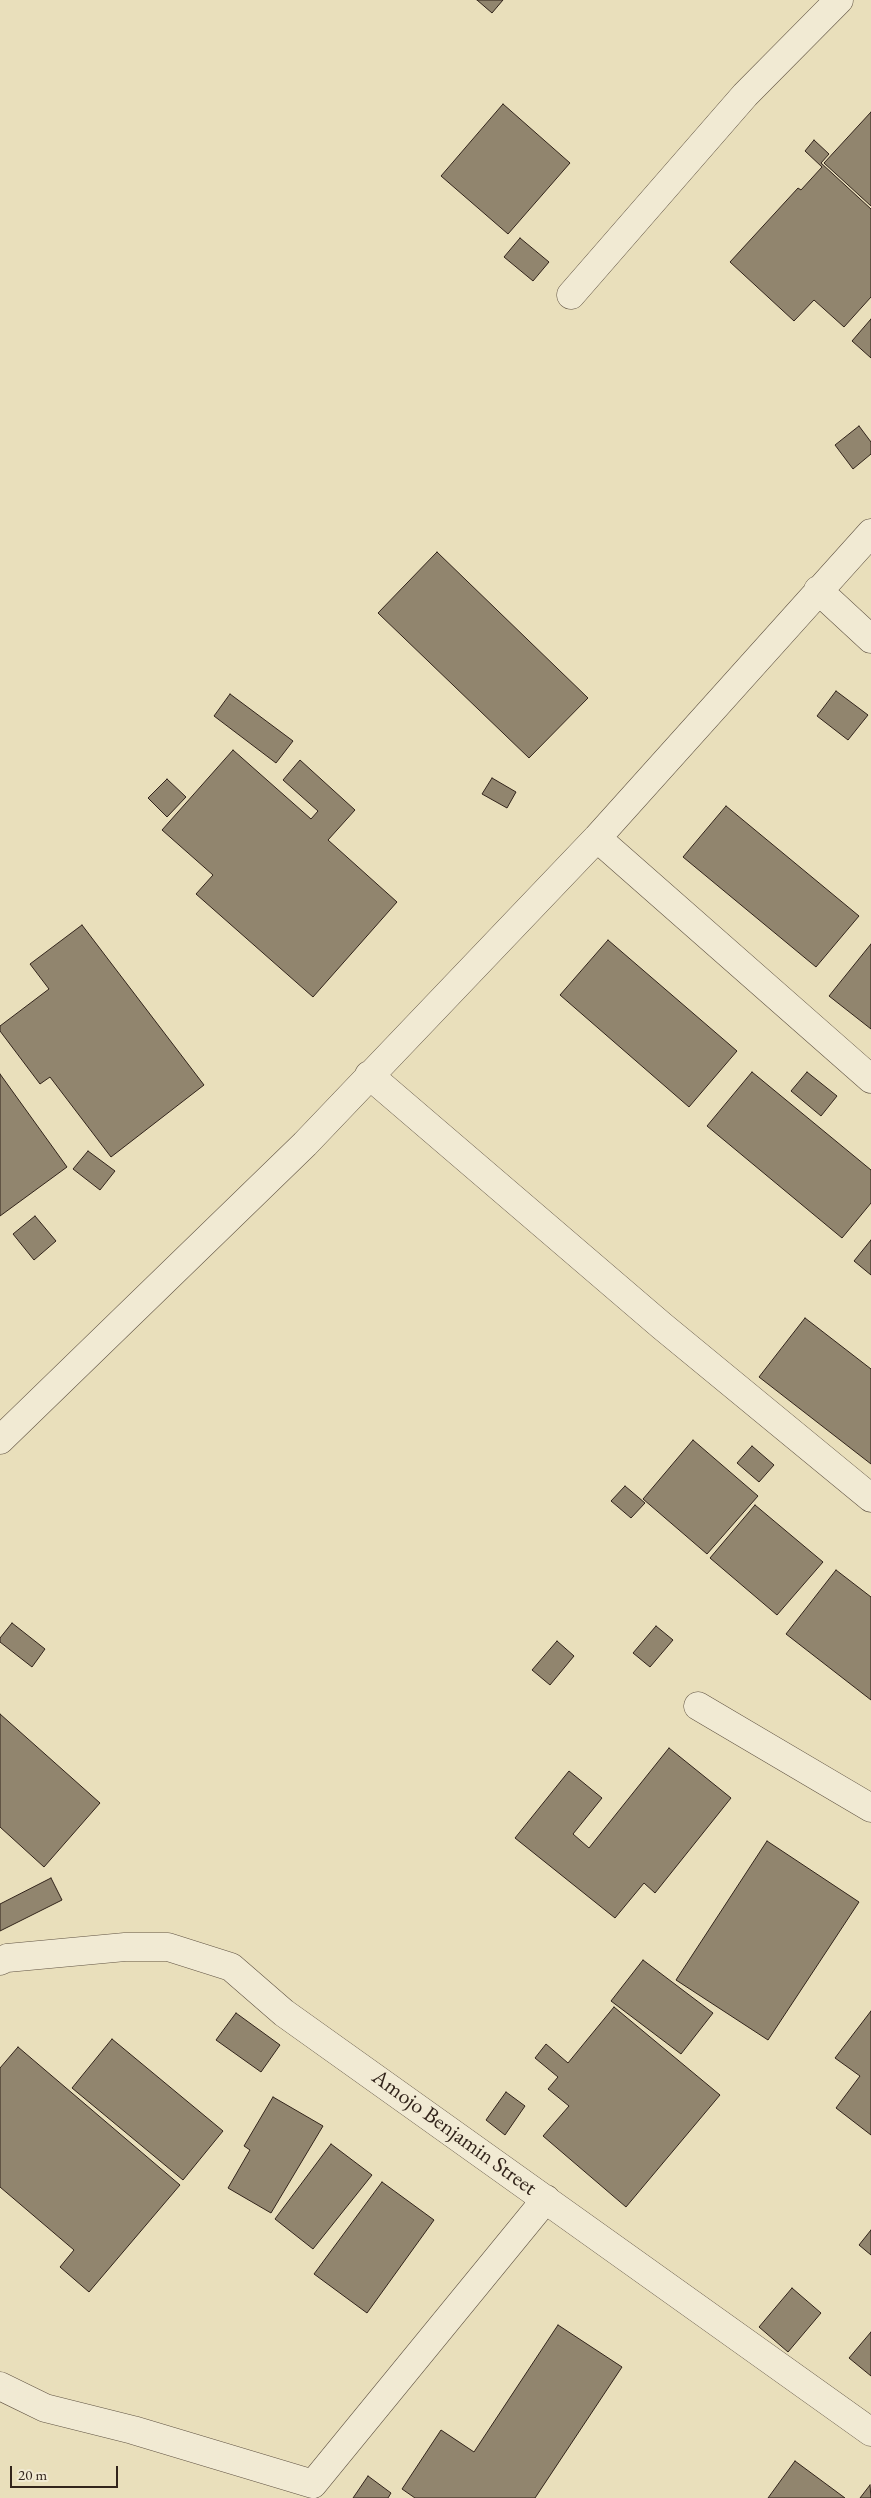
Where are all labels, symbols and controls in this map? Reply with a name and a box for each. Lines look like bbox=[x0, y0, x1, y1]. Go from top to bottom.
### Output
street label: Amojo Benjamin Street bbox=[366, 2064, 542, 2202]
scale bar bbox=[12, 2456, 120, 2488]
text: 20 m bbox=[18, 2465, 47, 2484]

